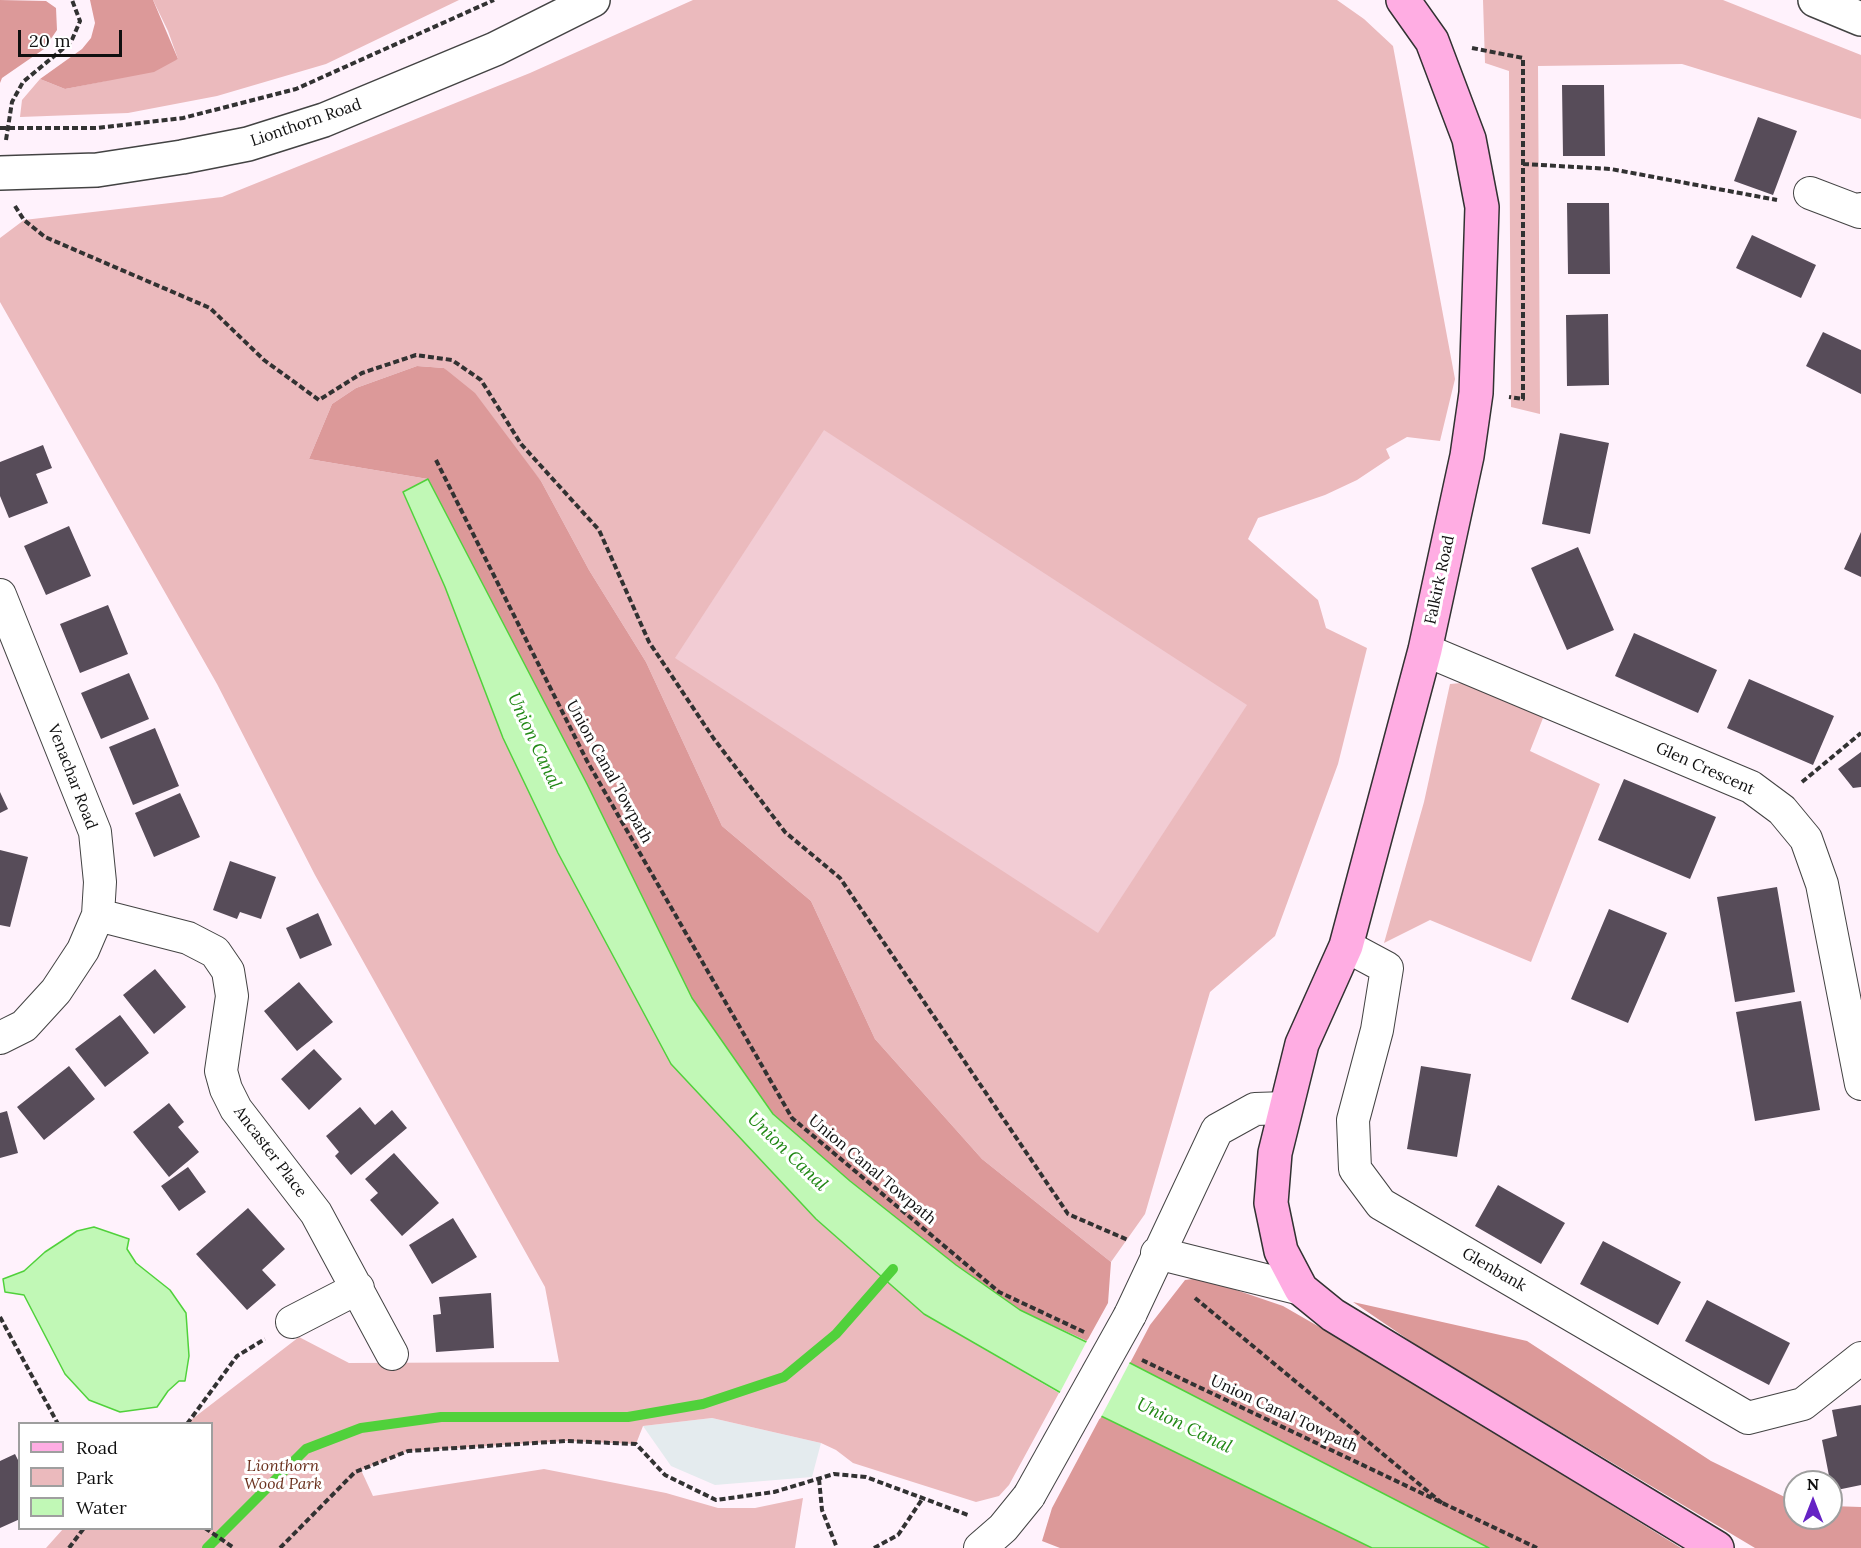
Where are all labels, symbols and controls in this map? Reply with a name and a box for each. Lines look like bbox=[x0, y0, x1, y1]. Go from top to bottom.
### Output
scale bar bbox=[21, 18, 124, 56]
text: 20 m bbox=[29, 29, 71, 52]
street label: Lionthorn Road bbox=[248, 95, 364, 151]
street label: Falkirk Road bbox=[1421, 534, 1459, 626]
water label: Union Canal bbox=[502, 689, 566, 793]
street label: Union Canal Towpath bbox=[562, 697, 656, 847]
street label: Venachar Road bbox=[43, 722, 101, 832]
street label: Glen Crescent bbox=[1653, 739, 1757, 799]
street label: Ancaster Place bbox=[229, 1103, 311, 1201]
water label: Union Canal bbox=[742, 1108, 832, 1196]
street label: Union Canal Towpath bbox=[804, 1111, 940, 1229]
street label: Glenbank bbox=[1459, 1244, 1529, 1296]
street label: Union Canal Towpath bbox=[1207, 1371, 1361, 1457]
water label: Union Canal bbox=[1133, 1394, 1235, 1458]
legend bbox=[18, 1422, 213, 1530]
text: Road bbox=[76, 1436, 118, 1459]
park label: Lionthorn Wood Park bbox=[244, 1456, 322, 1494]
text: Park bbox=[76, 1466, 113, 1489]
north arrow bbox=[1783, 1470, 1843, 1530]
text: N bbox=[1807, 1474, 1819, 1494]
text: Water bbox=[76, 1496, 127, 1519]

